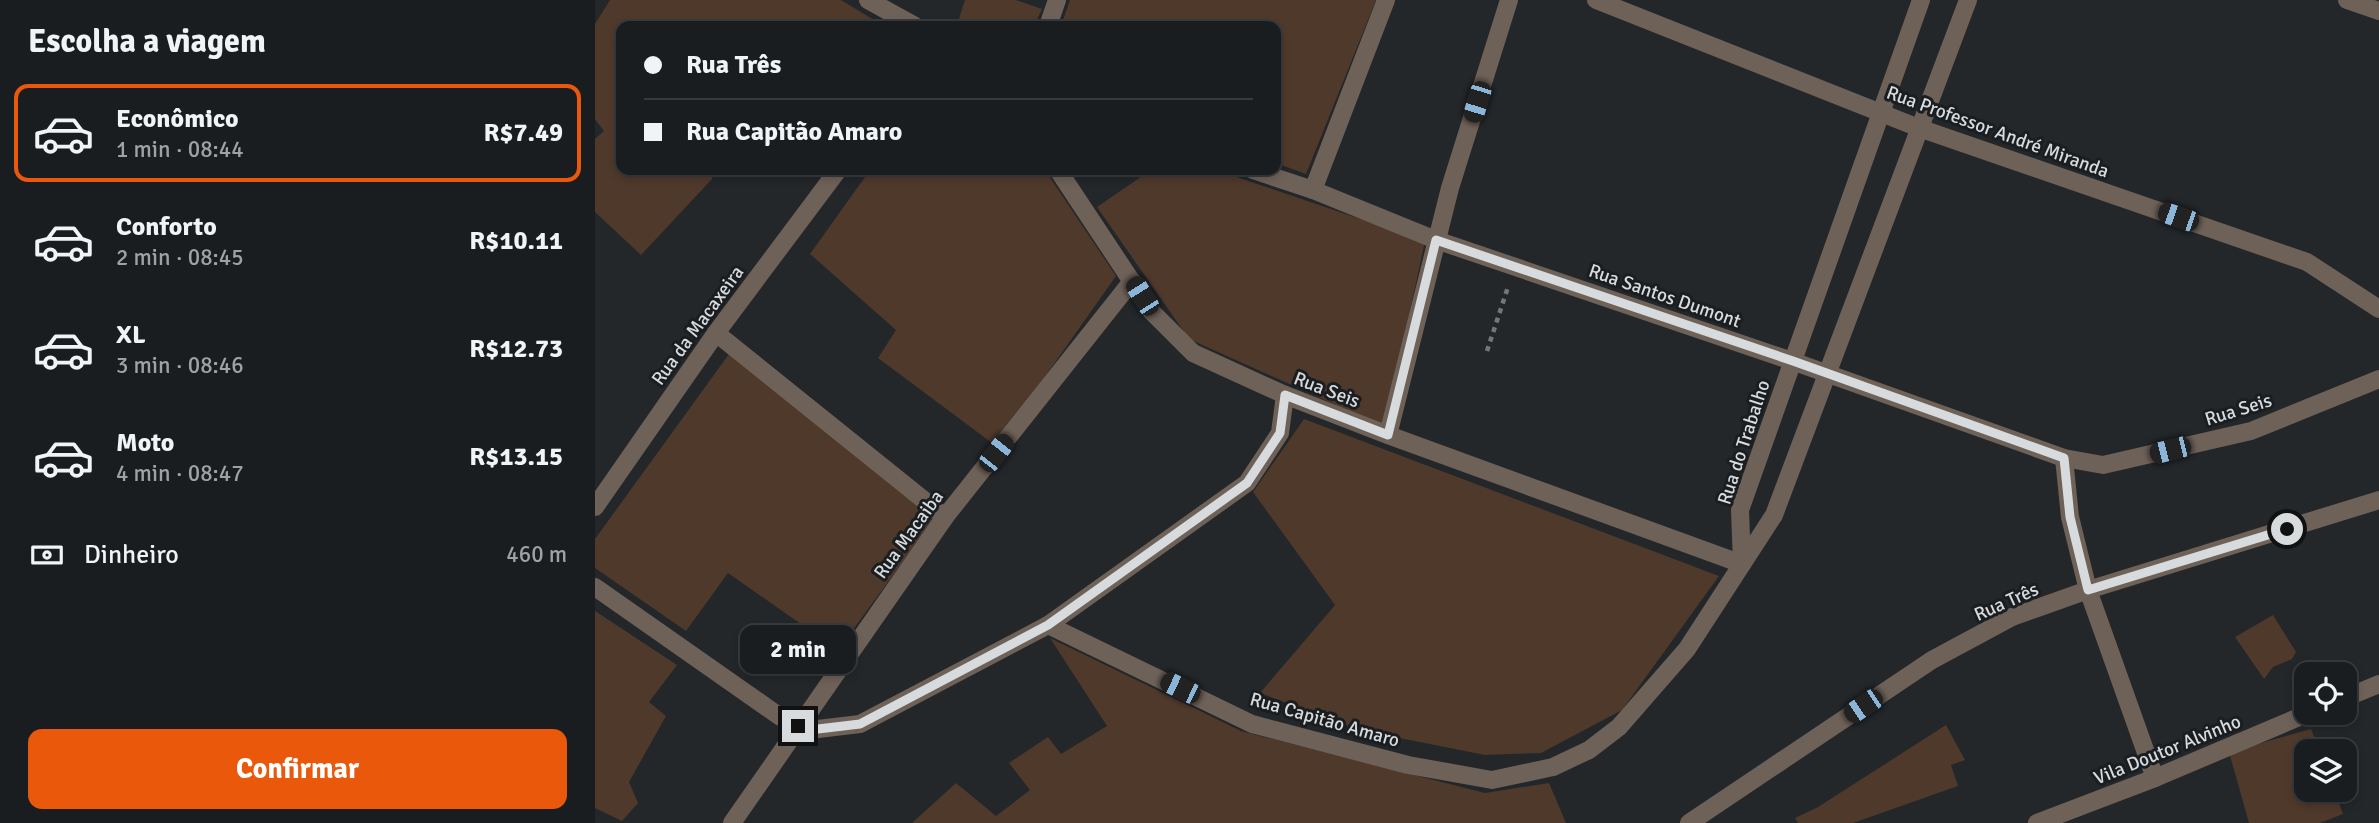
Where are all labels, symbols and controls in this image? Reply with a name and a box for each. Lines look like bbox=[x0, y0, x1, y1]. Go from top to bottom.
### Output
text: Escolha a viagem bbox=[28, 22, 266, 61]
text: Rua Três bbox=[686, 49, 781, 81]
car bbox=[1461, 79, 1494, 125]
street label: Rua Professor André Miranda bbox=[1883, 80, 2112, 183]
icon: car bbox=[32, 102, 95, 165]
text: Econômico bbox=[116, 103, 239, 135]
text: Rua Capitão Amaro bbox=[686, 116, 902, 148]
text: R$7.49 bbox=[483, 117, 563, 149]
text: 1 min · 08:44 bbox=[116, 135, 244, 164]
car bbox=[2155, 200, 2202, 234]
icon: car bbox=[32, 210, 95, 273]
text: Conforto bbox=[116, 211, 217, 243]
text: R$10.11 bbox=[469, 225, 563, 257]
text: 2 min · 08:45 bbox=[116, 243, 244, 272]
street label: Rua Santos Dumont bbox=[1585, 259, 1744, 333]
street label: Rua da Macaxeira bbox=[646, 261, 749, 390]
car bbox=[1122, 273, 1163, 319]
icon: car bbox=[32, 318, 95, 381]
text: XL bbox=[116, 319, 146, 351]
text: R$12.73 bbox=[469, 333, 563, 365]
text: 3 min · 08:46 bbox=[116, 351, 244, 380]
street label: Rua Seis bbox=[1290, 366, 1363, 413]
street label: Rua do Trabalho bbox=[1712, 377, 1775, 508]
street label: Rua Seis bbox=[2202, 388, 2275, 431]
icon: car bbox=[32, 426, 95, 489]
text: Moto bbox=[116, 427, 174, 459]
car bbox=[975, 430, 1018, 476]
car bbox=[2148, 435, 2193, 465]
text: R$13.15 bbox=[469, 441, 563, 473]
text: 4 min · 08:47 bbox=[116, 459, 244, 488]
street label: Rua Macaiba bbox=[869, 486, 949, 584]
route start bbox=[2271, 513, 2303, 545]
icon: cash bbox=[28, 536, 66, 574]
text: Dinheiro bbox=[84, 539, 179, 571]
text: 460 m bbox=[506, 540, 567, 569]
street label: Rua Três bbox=[1970, 577, 2042, 627]
callout: 2 min bbox=[740, 624, 856, 674]
text: 2 min bbox=[770, 635, 826, 664]
map controls bbox=[2294, 662, 2357, 802]
button: locate bbox=[2294, 662, 2357, 725]
car bbox=[1157, 669, 1204, 707]
car bbox=[1840, 686, 1887, 726]
street label: Rua Capitão Amaro bbox=[1247, 687, 1402, 753]
street label: Vila Doutor Alvinho bbox=[2090, 709, 2245, 790]
route end bbox=[782, 710, 814, 742]
button: Confirmar bbox=[28, 729, 567, 809]
button: layers bbox=[2294, 739, 2357, 802]

